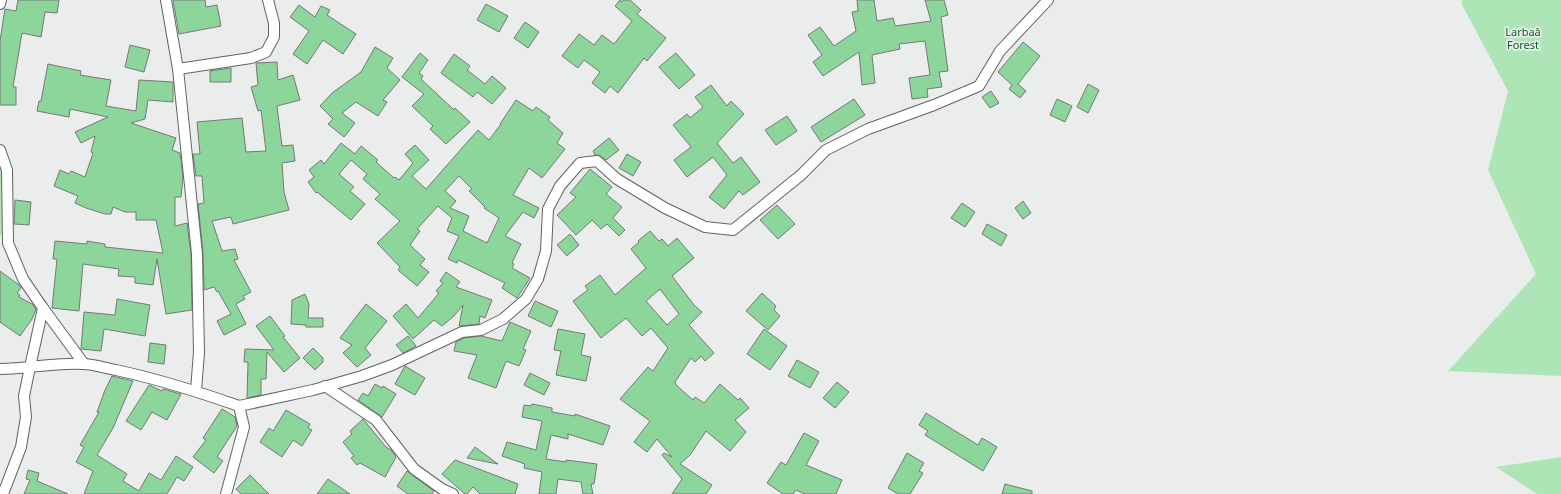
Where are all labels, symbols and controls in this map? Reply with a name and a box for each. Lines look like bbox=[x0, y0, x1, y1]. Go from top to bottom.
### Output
park label: Larbaâ Forest bbox=[1505, 24, 1541, 52]

